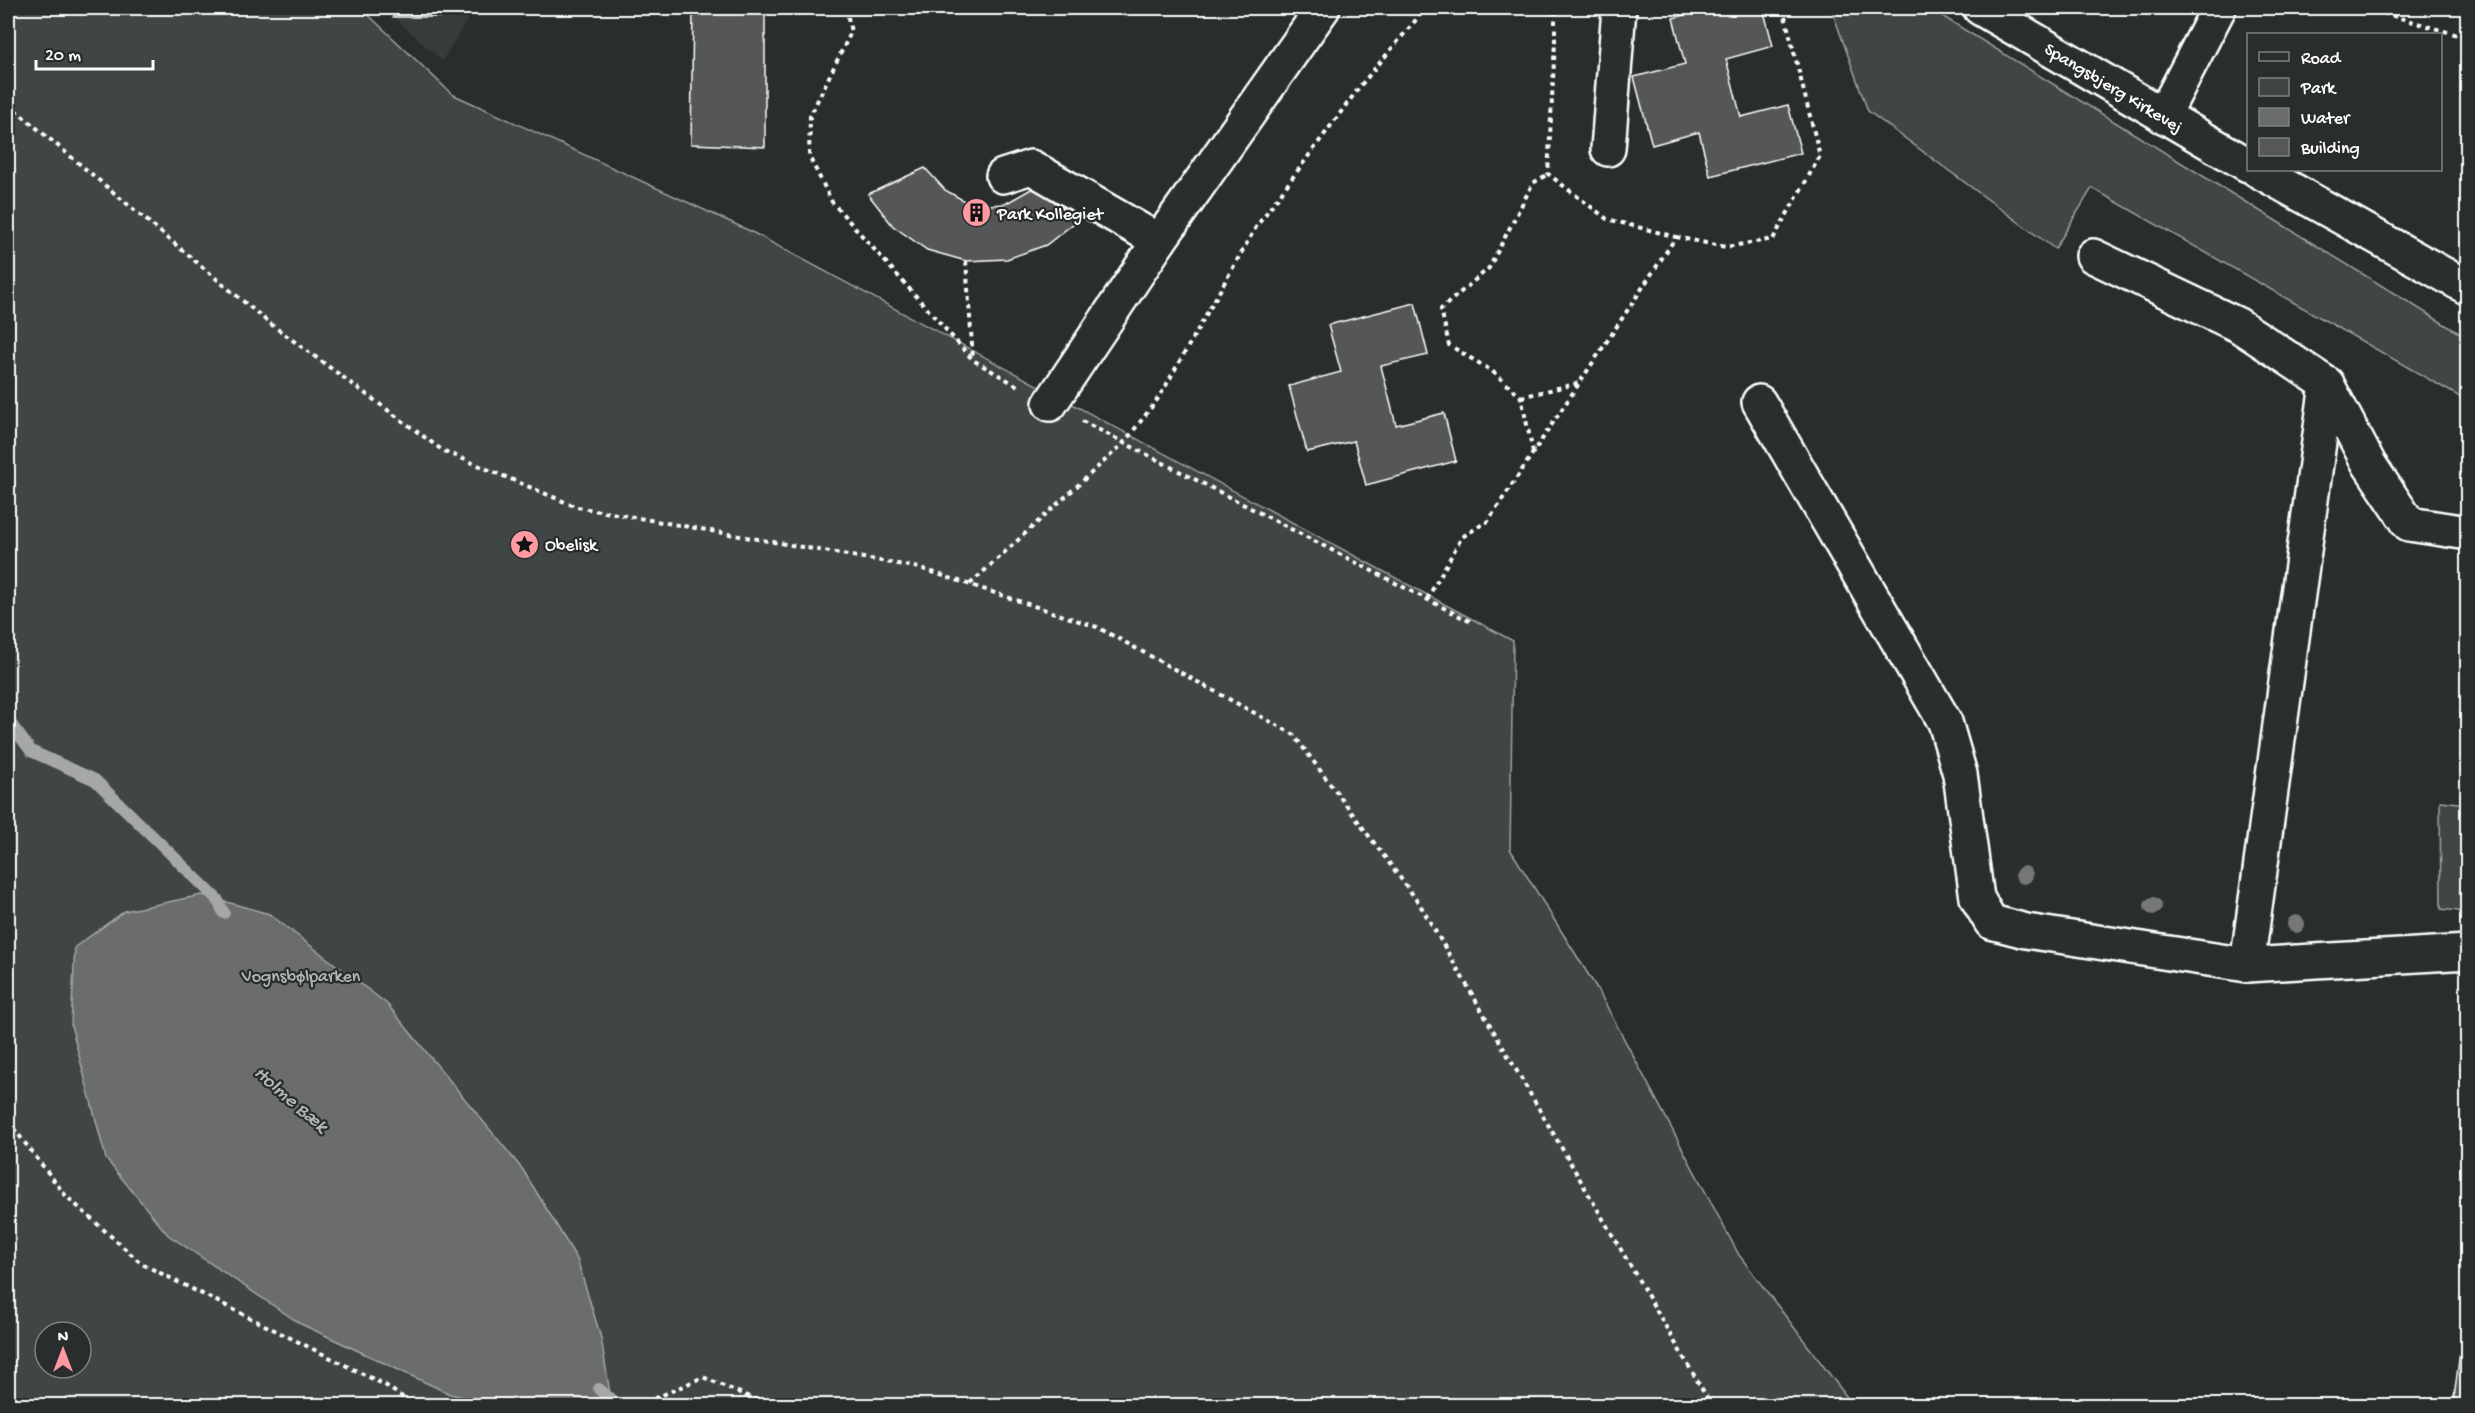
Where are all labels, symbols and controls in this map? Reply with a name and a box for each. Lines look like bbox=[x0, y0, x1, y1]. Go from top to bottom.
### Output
scale bar bbox=[36, 33, 153, 71]
legend bbox=[2247, 33, 2442, 171]
street label: Spangsbjerg Kirkevej bbox=[2040, 40, 2186, 139]
text: 20 m bbox=[45, 46, 81, 67]
text: Road bbox=[2301, 49, 2342, 70]
text: Park bbox=[2300, 79, 2337, 100]
text: Water bbox=[2301, 109, 2351, 130]
text: Building bbox=[2300, 139, 2360, 160]
building icon: Park Kollegiet bbox=[960, 197, 992, 229]
place label: Park Kollegiet bbox=[996, 205, 1104, 226]
place icon: Obelisk bbox=[508, 528, 540, 560]
place label: Obelisk bbox=[545, 536, 599, 557]
park label: Vognsbølparken bbox=[241, 967, 361, 988]
water label: Holme Bæk bbox=[248, 1062, 333, 1140]
north arrow bbox=[33, 1320, 93, 1380]
text: N bbox=[58, 1329, 69, 1348]

